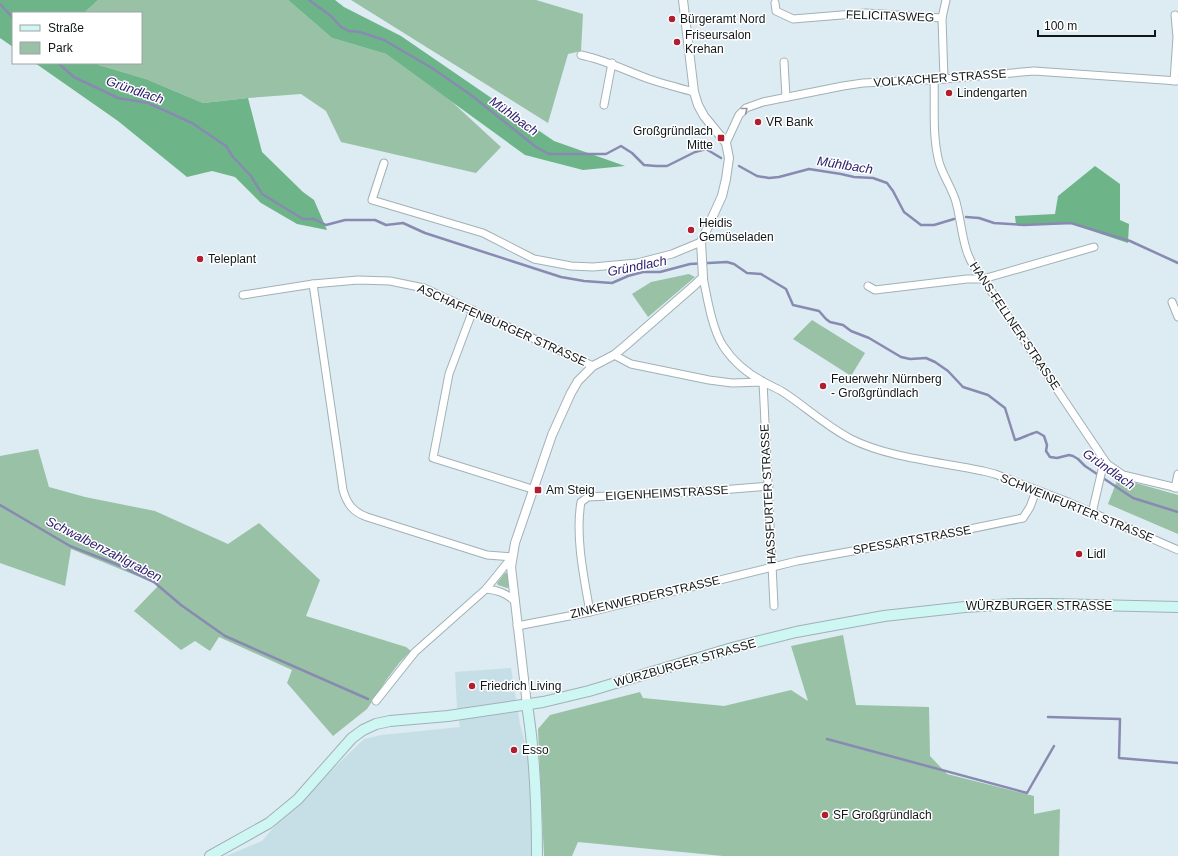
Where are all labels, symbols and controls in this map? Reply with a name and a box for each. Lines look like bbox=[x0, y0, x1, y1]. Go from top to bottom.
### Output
street label: FELICITASWEG bbox=[846, 7, 934, 25]
legend bbox=[12, 12, 142, 64]
place label: Bürgeramt Nord bbox=[680, 12, 765, 26]
scale bar bbox=[1038, 12, 1155, 38]
marker: Bürgeramt Nord bbox=[667, 14, 677, 24]
text: 100 m bbox=[1044, 19, 1077, 33]
text: Straße bbox=[48, 21, 84, 35]
place label: Friseursalon Krehan bbox=[685, 28, 751, 56]
marker: Friseursalon Krehan bbox=[672, 37, 682, 47]
text: Park bbox=[48, 41, 74, 55]
street label: VOLKACHER STRASSE bbox=[873, 66, 1007, 90]
water label: Gründlach bbox=[104, 73, 166, 107]
place label: Lindengarten bbox=[957, 86, 1027, 100]
marker: Lindengarten bbox=[944, 88, 954, 98]
water label: Mühlbach bbox=[487, 93, 541, 139]
one-way arrow bbox=[740, 108, 747, 115]
place label: VR Bank bbox=[766, 115, 814, 129]
marker: VR Bank bbox=[753, 117, 763, 127]
place label: Großgründlach Mitte bbox=[633, 124, 713, 152]
marker: Großgründlach Mitte bbox=[716, 133, 726, 143]
water label: Mühlbach bbox=[816, 153, 874, 177]
place label: Heidis Gemüseladen bbox=[699, 216, 774, 244]
marker: Heidis Gemüseladen bbox=[686, 225, 696, 235]
place label: Teleplant bbox=[208, 252, 257, 266]
water label: Gründlach bbox=[606, 253, 668, 279]
marker: Teleplant bbox=[195, 254, 205, 264]
street label: HANS-FELLNER-STRASSE bbox=[967, 259, 1063, 393]
street label: ASCHAFFENBURGER STRASSE bbox=[415, 281, 589, 369]
place label: Feuerwehr Nürnberg - Großgründlach bbox=[831, 372, 942, 400]
marker: Feuerwehr Nürnberg - Großgründlach bbox=[818, 381, 828, 391]
street label: HASSFURTER STRASSE bbox=[757, 423, 779, 565]
water label: Gründlach bbox=[1080, 446, 1138, 492]
street label: SCHWEINFURTER STRASSE bbox=[998, 471, 1156, 545]
place label: Am Steig bbox=[546, 483, 595, 497]
street label: EIGENHEIMSTRASSE bbox=[605, 483, 729, 503]
marker: Am Steig bbox=[533, 485, 543, 495]
water label: Schwalbenzahlgraben bbox=[44, 513, 164, 585]
street label: SPESSARTSTRASSE bbox=[852, 523, 972, 557]
place label: Lidl bbox=[1087, 547, 1106, 561]
marker: Lidl bbox=[1074, 549, 1084, 559]
street label: ZINKENWERDERSTRASSE bbox=[569, 573, 721, 621]
street label: WÜRZBURGER STRASSE bbox=[966, 599, 1112, 613]
street label: WÜRZBURGER STRASSE bbox=[613, 636, 757, 690]
place label: Friedrich Living bbox=[480, 679, 561, 693]
marker: Friedrich Living bbox=[467, 681, 477, 691]
place label: Esso bbox=[522, 743, 549, 757]
marker: Esso bbox=[509, 745, 519, 755]
place label: SF Großgründlach bbox=[833, 808, 932, 822]
marker: SF Großgründlach bbox=[820, 810, 830, 820]

